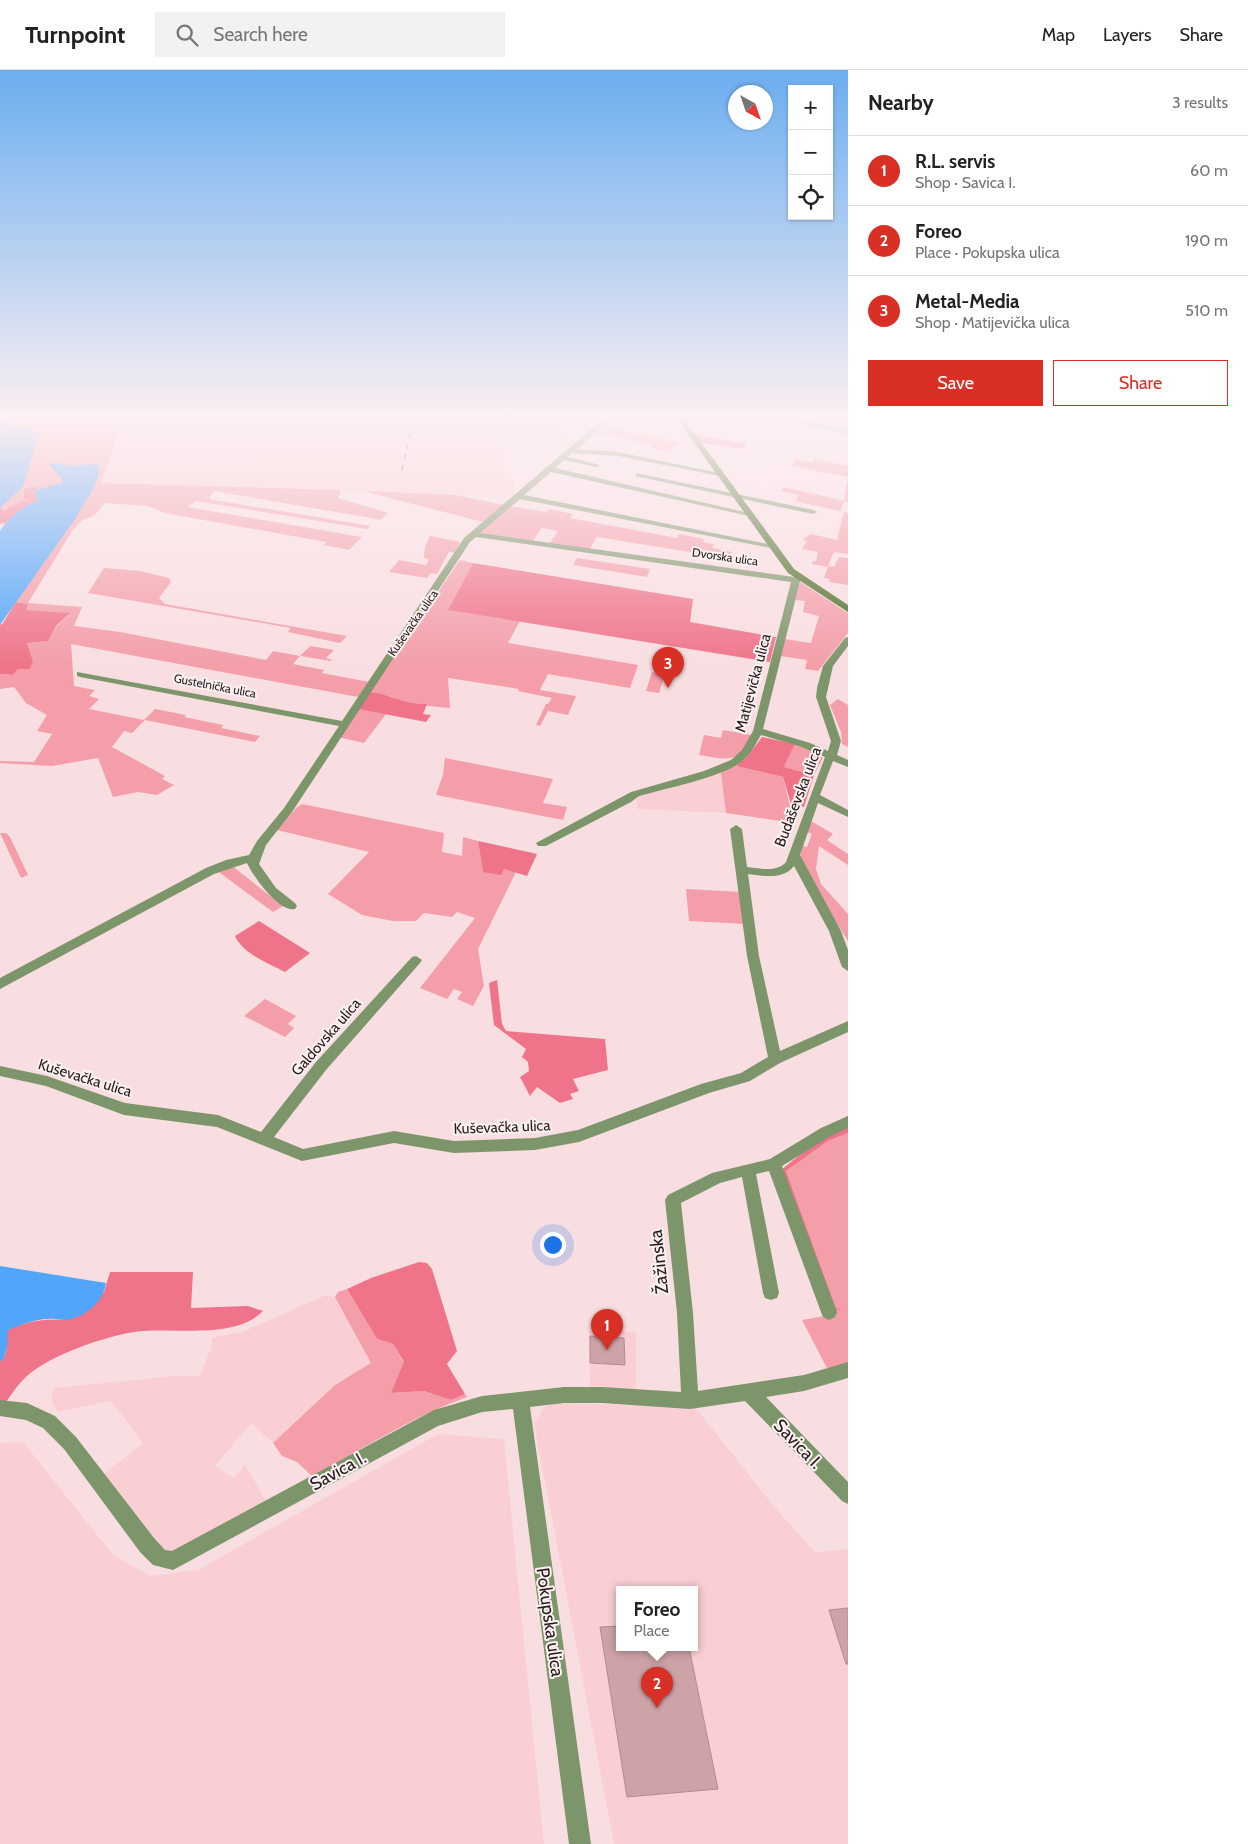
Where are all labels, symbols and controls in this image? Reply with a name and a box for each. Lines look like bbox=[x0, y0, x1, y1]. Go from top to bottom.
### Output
search box bbox=[155, 12, 505, 57]
text: Turnpoint bbox=[25, 20, 125, 49]
icon: search bbox=[173, 21, 201, 49]
text: Search here bbox=[213, 23, 308, 46]
text: Map bbox=[1042, 24, 1075, 46]
text: Layers bbox=[1103, 24, 1152, 46]
text: Share bbox=[1180, 24, 1223, 46]
north arrow bbox=[728, 85, 773, 130]
map controls bbox=[788, 85, 833, 220]
button: + bbox=[788, 85, 833, 130]
text: Nearby bbox=[868, 90, 934, 115]
text: 3 results bbox=[1172, 93, 1228, 112]
button: − bbox=[788, 130, 833, 175]
text: R.L. servis bbox=[915, 150, 995, 173]
text: 1 bbox=[881, 161, 887, 180]
text: 60 m bbox=[1190, 161, 1228, 180]
text: Shop · Savica I. bbox=[915, 173, 1016, 192]
button: locate bbox=[788, 175, 833, 220]
text: Foreo bbox=[915, 220, 962, 243]
text: 2 bbox=[880, 231, 888, 250]
text: 190 m bbox=[1185, 231, 1228, 250]
text: Place · Pokupska ulica bbox=[915, 243, 1060, 262]
text: Metal-Media bbox=[915, 290, 1020, 313]
text: 3 bbox=[880, 301, 888, 320]
text: 510 m bbox=[1185, 301, 1228, 320]
text: Shop · Matijevička ulica bbox=[915, 313, 1070, 332]
button: Save bbox=[868, 360, 1043, 406]
button: Share bbox=[1053, 360, 1228, 406]
street label: Dvorska ulica bbox=[691, 544, 759, 569]
street label: Kuševačka ulica bbox=[384, 586, 441, 659]
street label: Matijevička ulica bbox=[731, 631, 775, 734]
pin: 3 bbox=[652, 647, 684, 688]
street label: Gustelnička ulica bbox=[173, 670, 258, 701]
street label: Budaševska ulica bbox=[771, 744, 826, 849]
street label: Galdovska ulica bbox=[288, 994, 365, 1079]
street label: Kuševačka ulica bbox=[36, 1055, 135, 1101]
street label: Kuševačka ulica bbox=[453, 1116, 552, 1138]
street label: Žažinska bbox=[644, 1228, 673, 1295]
your location bbox=[540, 1232, 566, 1258]
pin: 1 bbox=[591, 1309, 623, 1350]
street label: Savica I. bbox=[769, 1415, 827, 1473]
street label: Savica I. bbox=[306, 1447, 370, 1495]
street label: Pokupska ulica bbox=[531, 1566, 569, 1678]
popup bbox=[616, 1586, 698, 1651]
text: Foreo bbox=[634, 1598, 680, 1621]
text: Place bbox=[634, 1621, 669, 1640]
pin: 2 bbox=[641, 1667, 673, 1708]

